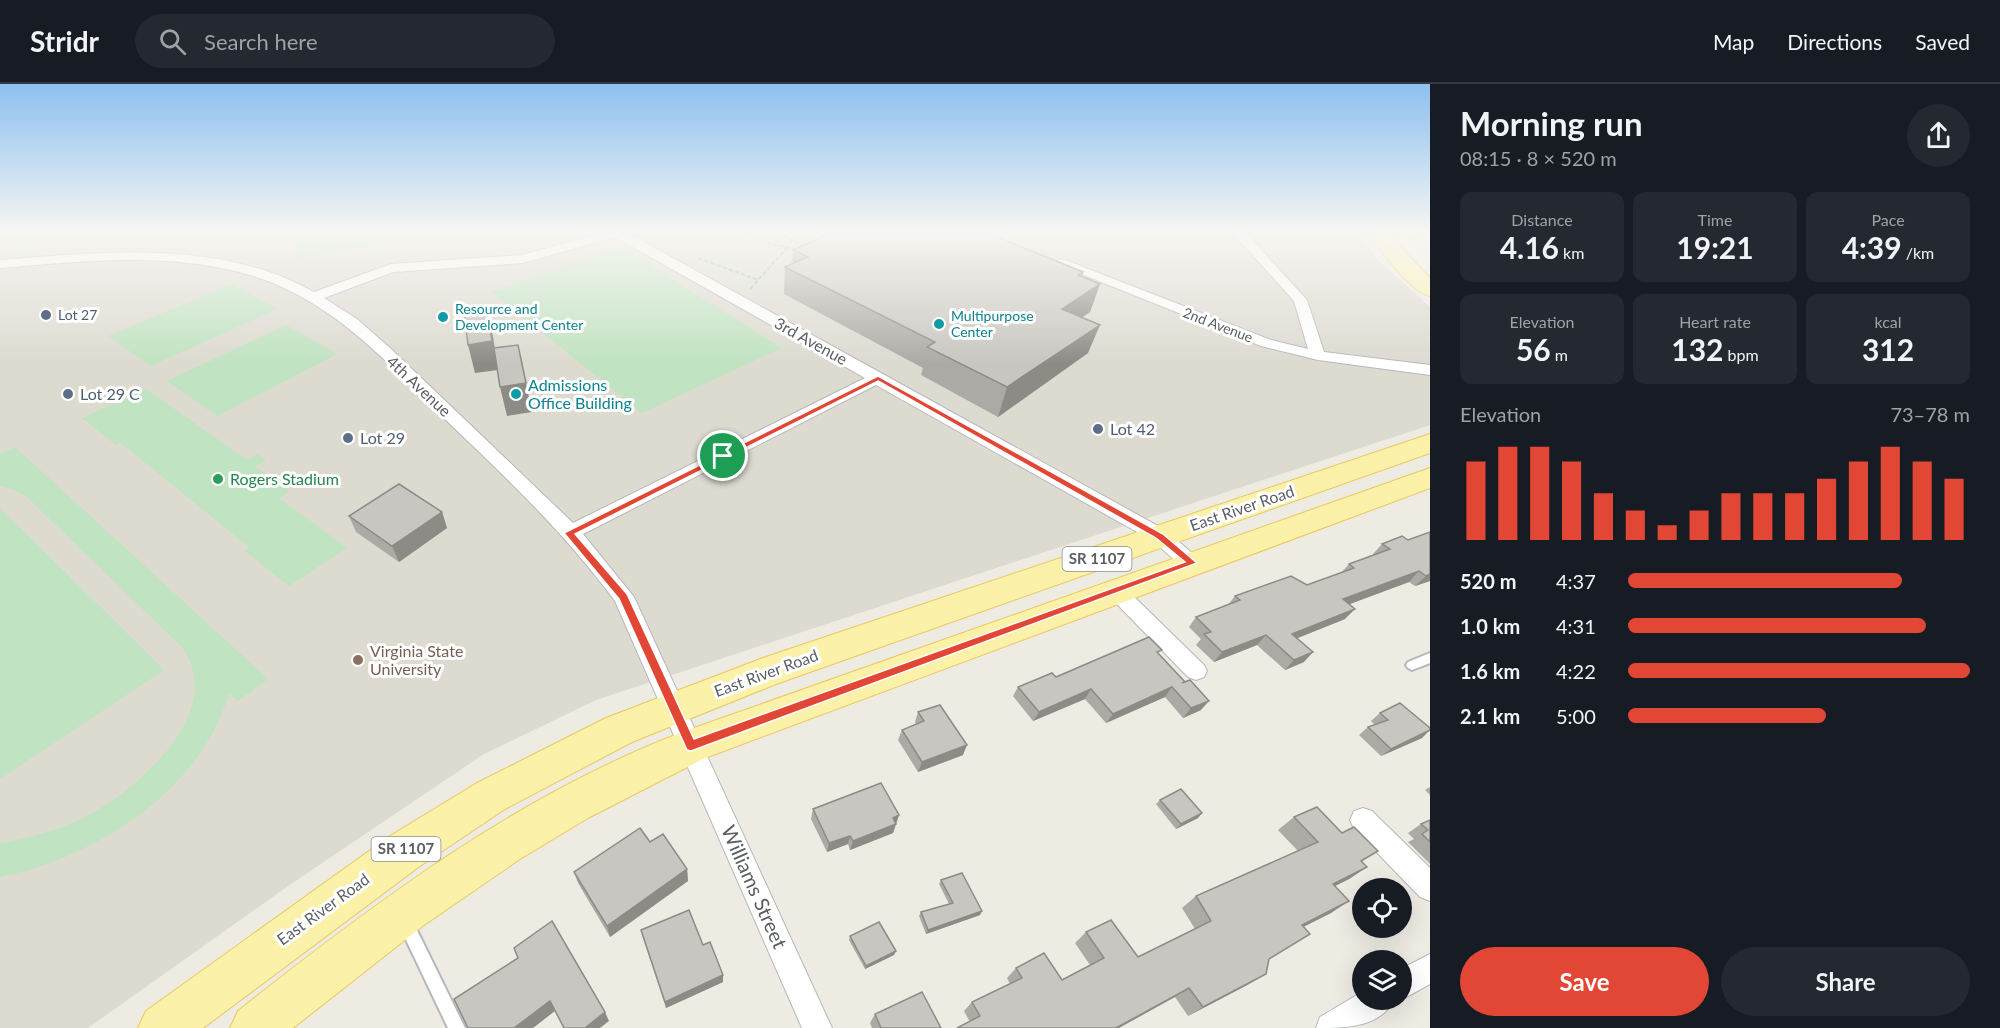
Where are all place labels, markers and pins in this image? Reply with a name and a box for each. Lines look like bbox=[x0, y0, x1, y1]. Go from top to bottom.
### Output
place label: Resource and Development Center bbox=[455, 300, 583, 333]
place label: Lot 27 bbox=[58, 306, 97, 323]
place label: Multipurpose Center bbox=[951, 307, 1034, 340]
marker: Lot 27 bbox=[39, 308, 53, 322]
marker: Resource and Development Center bbox=[436, 310, 450, 324]
marker: Multipurpose Center bbox=[932, 317, 946, 331]
place label: Admissions Office Building bbox=[528, 375, 632, 412]
place label: Lot 29 C bbox=[80, 384, 140, 403]
marker: Lot 29 C bbox=[61, 387, 75, 401]
marker: Admissions Office Building bbox=[509, 387, 523, 401]
place label: Lot 42 bbox=[1110, 419, 1155, 438]
marker: Lot 42 bbox=[1091, 422, 1105, 436]
place label: Lot 29 bbox=[360, 428, 405, 447]
pin bbox=[697, 430, 748, 481]
marker: Lot 29 bbox=[341, 431, 355, 445]
place label: Rogers Stadium bbox=[230, 469, 339, 488]
marker: Rogers Stadium bbox=[211, 472, 225, 486]
place label: Virginia State University bbox=[370, 641, 463, 678]
marker: Virginia State University bbox=[351, 653, 365, 667]

